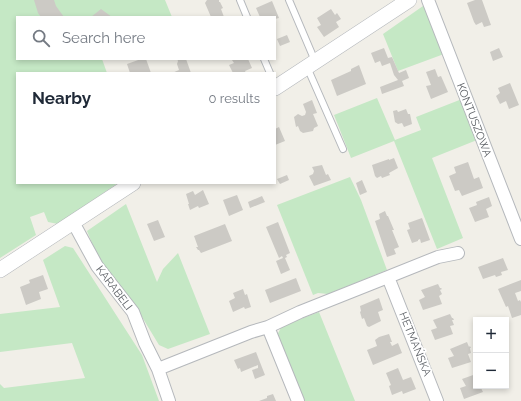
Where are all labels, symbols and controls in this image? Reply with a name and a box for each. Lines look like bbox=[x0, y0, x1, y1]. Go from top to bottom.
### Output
search box bbox=[16, 16, 276, 60]
icon: search bbox=[30, 27, 52, 49]
text: Search here bbox=[62, 29, 145, 47]
street label: KONTUSZOWA bbox=[454, 81, 494, 159]
text: Nearby bbox=[32, 88, 91, 108]
text: 0 results bbox=[209, 91, 260, 106]
street label: KARABELI bbox=[93, 263, 135, 313]
street label: HETMAŃSKA bbox=[396, 310, 435, 379]
map controls bbox=[473, 317, 509, 389]
button: + bbox=[473, 317, 509, 353]
button: − bbox=[473, 353, 509, 389]

